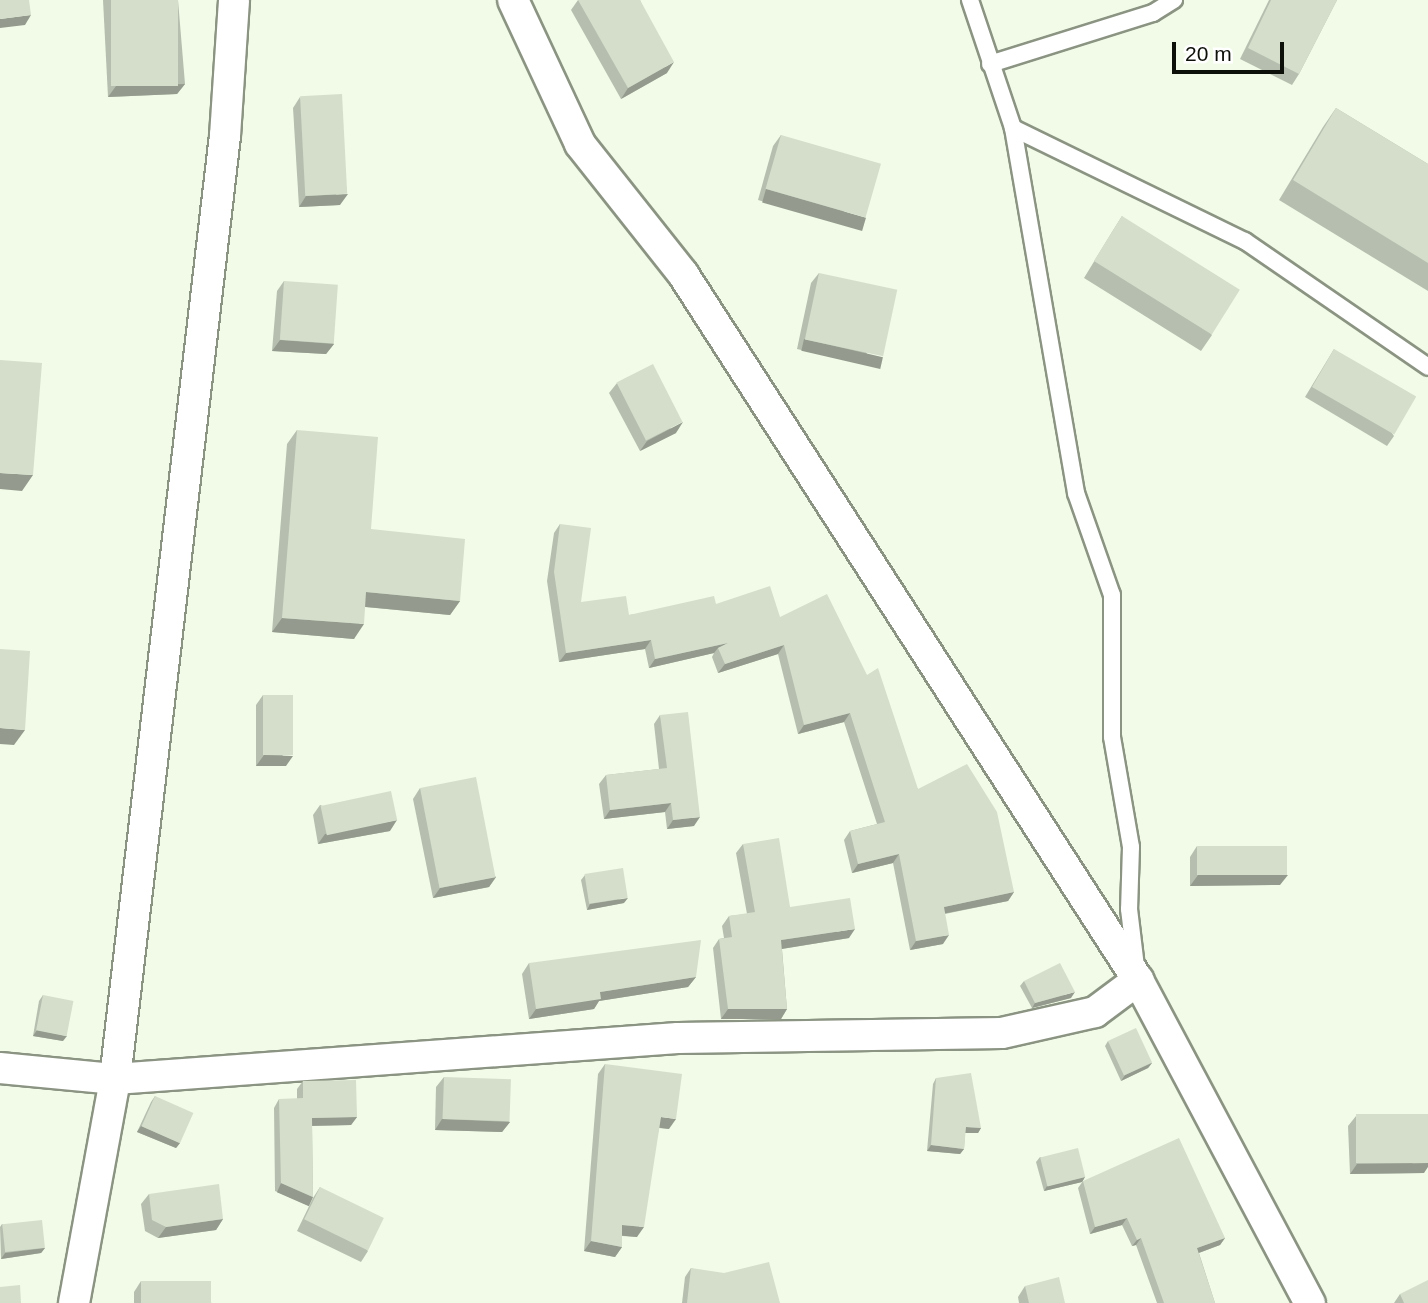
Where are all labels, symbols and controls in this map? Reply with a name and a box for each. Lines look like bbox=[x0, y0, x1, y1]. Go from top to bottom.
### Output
scale bar bbox=[1176, 28, 1288, 72]
text: 20 m bbox=[1185, 42, 1232, 65]

